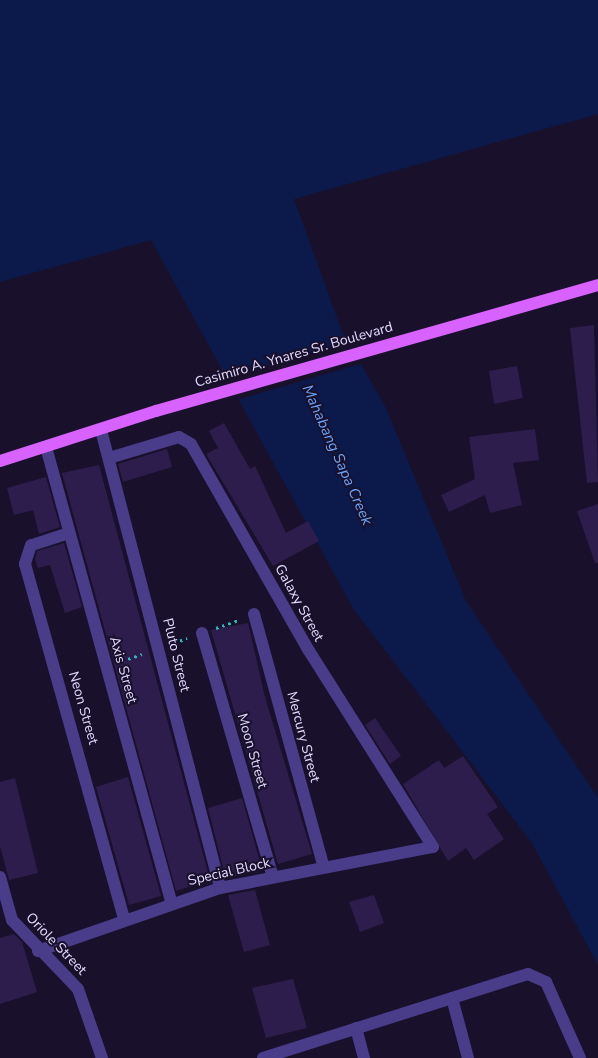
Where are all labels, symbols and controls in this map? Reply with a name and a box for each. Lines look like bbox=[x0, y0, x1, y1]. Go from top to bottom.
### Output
street label: Casimiro A. Ynares Sr. Boulevard bbox=[193, 319, 395, 391]
water label: Mahabang Sapa Creek bbox=[298, 382, 376, 528]
street label: Galaxy Street bbox=[271, 562, 327, 644]
street label: Pluto Street bbox=[159, 616, 193, 694]
street label: Axis Street bbox=[105, 635, 141, 705]
street label: Neon Street bbox=[65, 669, 101, 747]
street label: Mercury Street bbox=[283, 690, 323, 784]
street label: Moon Street bbox=[233, 712, 271, 790]
street label: Special Block bbox=[186, 854, 272, 890]
street label: Oriole Street bbox=[22, 909, 90, 979]

